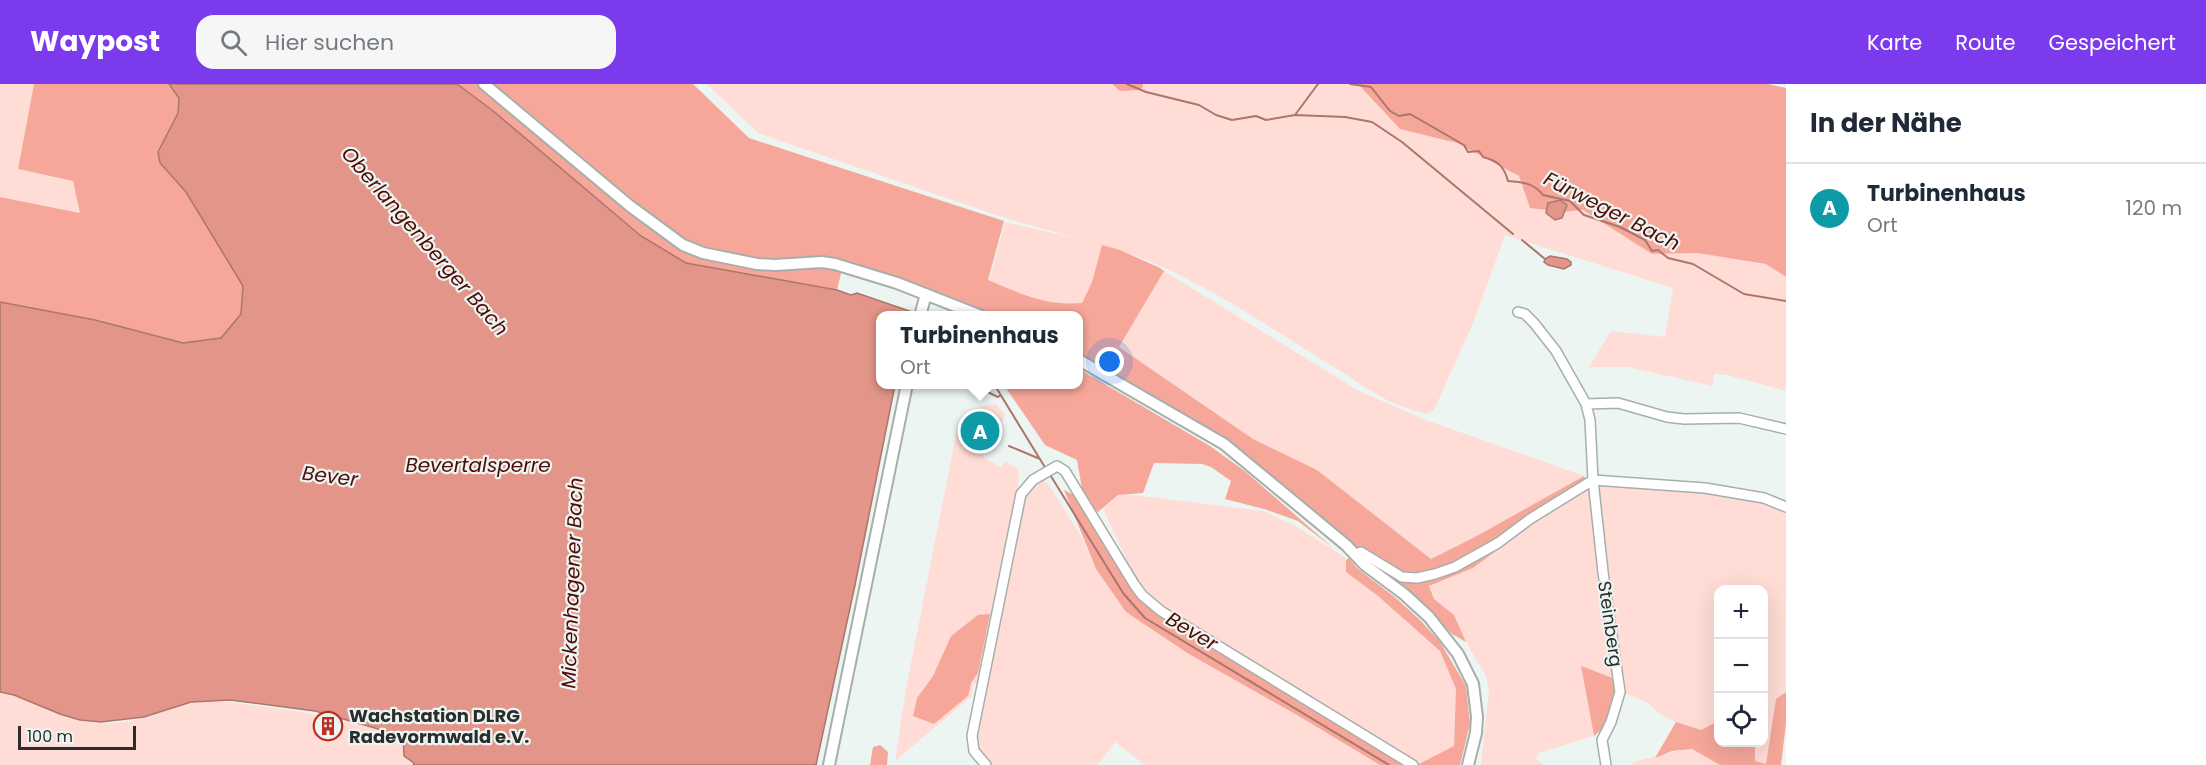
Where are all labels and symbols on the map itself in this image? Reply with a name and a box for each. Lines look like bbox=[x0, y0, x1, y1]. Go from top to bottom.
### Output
water label: Oberlangenberger Bach bbox=[335, 140, 515, 342]
water label: Fürweger Bach bbox=[1539, 165, 1685, 257]
your location bbox=[1095, 347, 1124, 376]
pin: A bbox=[960, 408, 1000, 454]
water label: Bevertalsperre bbox=[405, 451, 551, 479]
water label: Bever bbox=[301, 459, 360, 493]
water label: Mickenhagener Bach bbox=[554, 477, 590, 689]
street label: Steinberg bbox=[1592, 579, 1629, 668]
water label: Bever bbox=[1161, 605, 1224, 658]
place label: Wachstation DLRG Radevormwald e.V. bbox=[349, 703, 529, 749]
building icon: Wachstation DLRG Radevormwald e.V. bbox=[312, 710, 344, 742]
scale bar bbox=[18, 723, 136, 750]

